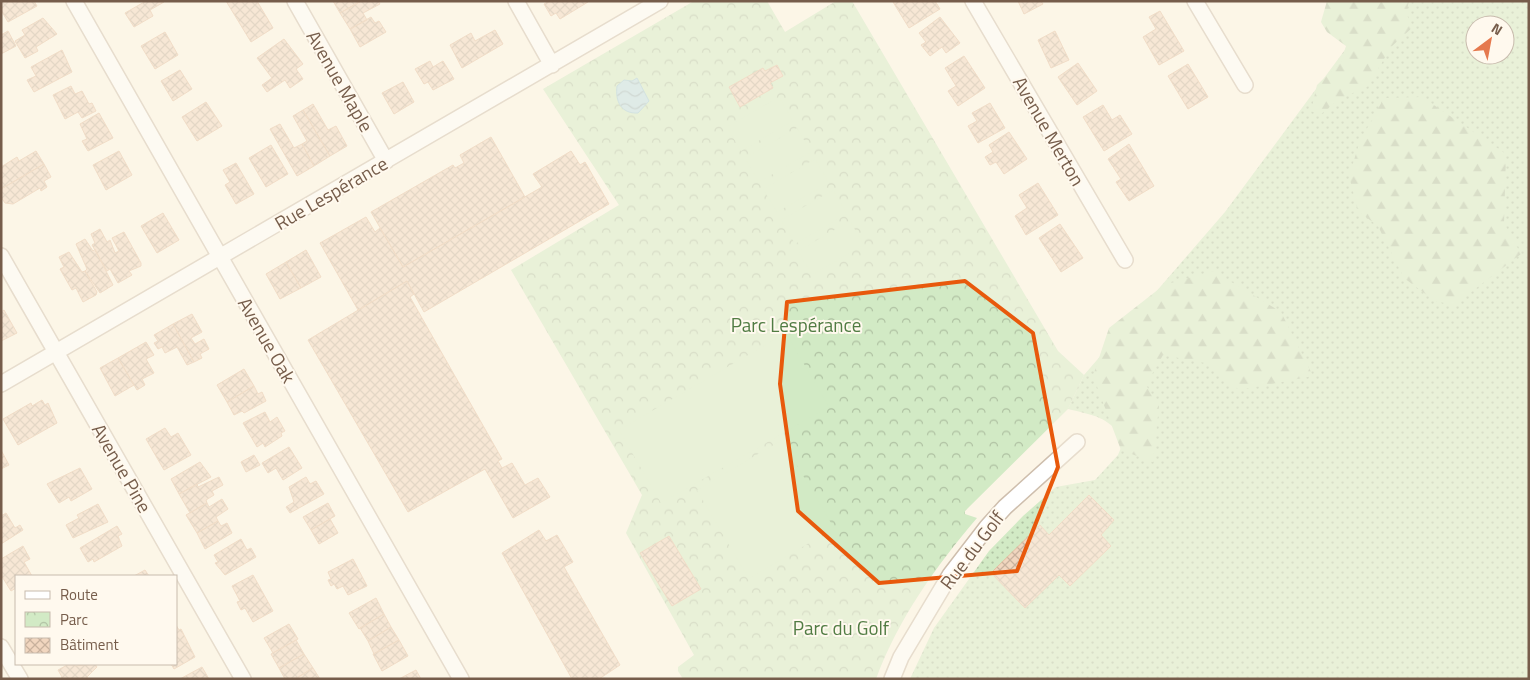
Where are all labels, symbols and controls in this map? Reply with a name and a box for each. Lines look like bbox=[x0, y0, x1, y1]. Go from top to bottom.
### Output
north arrow bbox=[1465, 15, 1515, 65]
text: N bbox=[1487, 17, 1507, 40]
street label: Avenue Maple bbox=[300, 25, 381, 137]
street label: Avenue Merton bbox=[1006, 70, 1093, 191]
street label: Rue Lespérance bbox=[269, 148, 393, 237]
street label: Avenue Oak bbox=[231, 291, 304, 388]
park label: Parc Lespérance bbox=[731, 310, 861, 339]
street label: Avenue Pine bbox=[85, 418, 160, 518]
street label: Rue du Golf bbox=[932, 504, 1011, 595]
legend bbox=[15, 575, 178, 665]
text: Route bbox=[60, 583, 98, 606]
text: Parc bbox=[60, 608, 88, 631]
park label: Parc du Golf bbox=[793, 613, 890, 642]
text: Bâtiment bbox=[60, 633, 119, 656]

